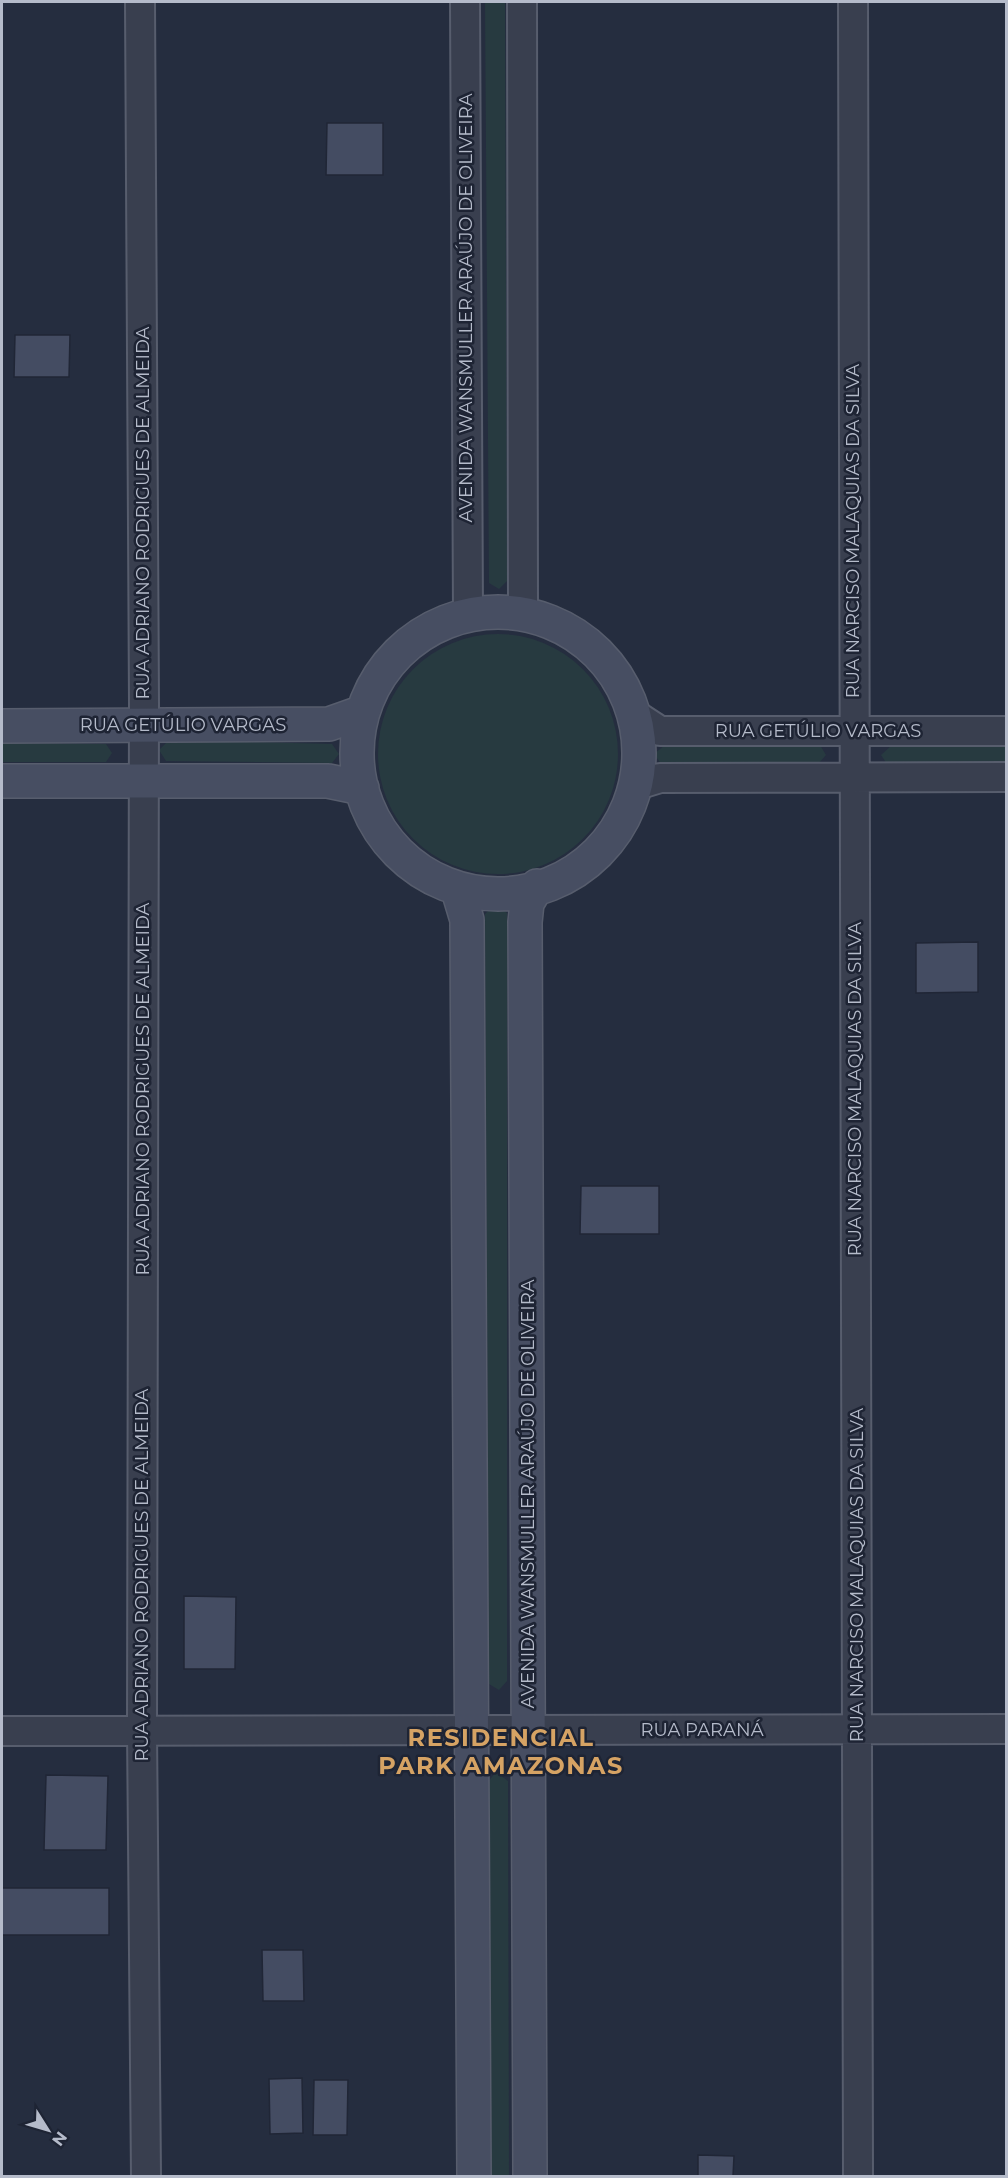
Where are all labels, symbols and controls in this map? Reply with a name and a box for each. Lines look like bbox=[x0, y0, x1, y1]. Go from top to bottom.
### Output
street label: AVENIDA WANSMULLER ARAÚJO DE OLIVEIRA bbox=[455, 93, 477, 523]
street label: RUA ADRIANO RODRIGUES DE ALMEIDA bbox=[132, 326, 154, 700]
street label: RUA NARCISO MALAQUIAS DA SILVA bbox=[842, 364, 864, 698]
street label: RUA GETÚLIO VARGAS bbox=[80, 714, 286, 736]
street label: RUA GETÚLIO VARGAS bbox=[715, 720, 921, 742]
street label: RUA ADRIANO RODRIGUES DE ALMEIDA bbox=[132, 902, 154, 1276]
street label: RUA NARCISO MALAQUIAS DA SILVA bbox=[844, 922, 866, 1256]
street label: AVENIDA WANSMULLER ARAÚJO DE OLIVEIRA bbox=[517, 1279, 539, 1709]
street label: RUA ADRIANO RODRIGUES DE ALMEIDA bbox=[131, 1388, 153, 1762]
street label: RUA NARCISO MALAQUIAS DA SILVA bbox=[846, 1408, 868, 1742]
street label: RUA PARANÁ bbox=[640, 1719, 764, 1741]
district label: RESIDENCIAL PARK AMAZONAS bbox=[378, 1723, 624, 1780]
north arrow bbox=[18, 2100, 78, 2160]
text: N bbox=[48, 2128, 71, 2150]

